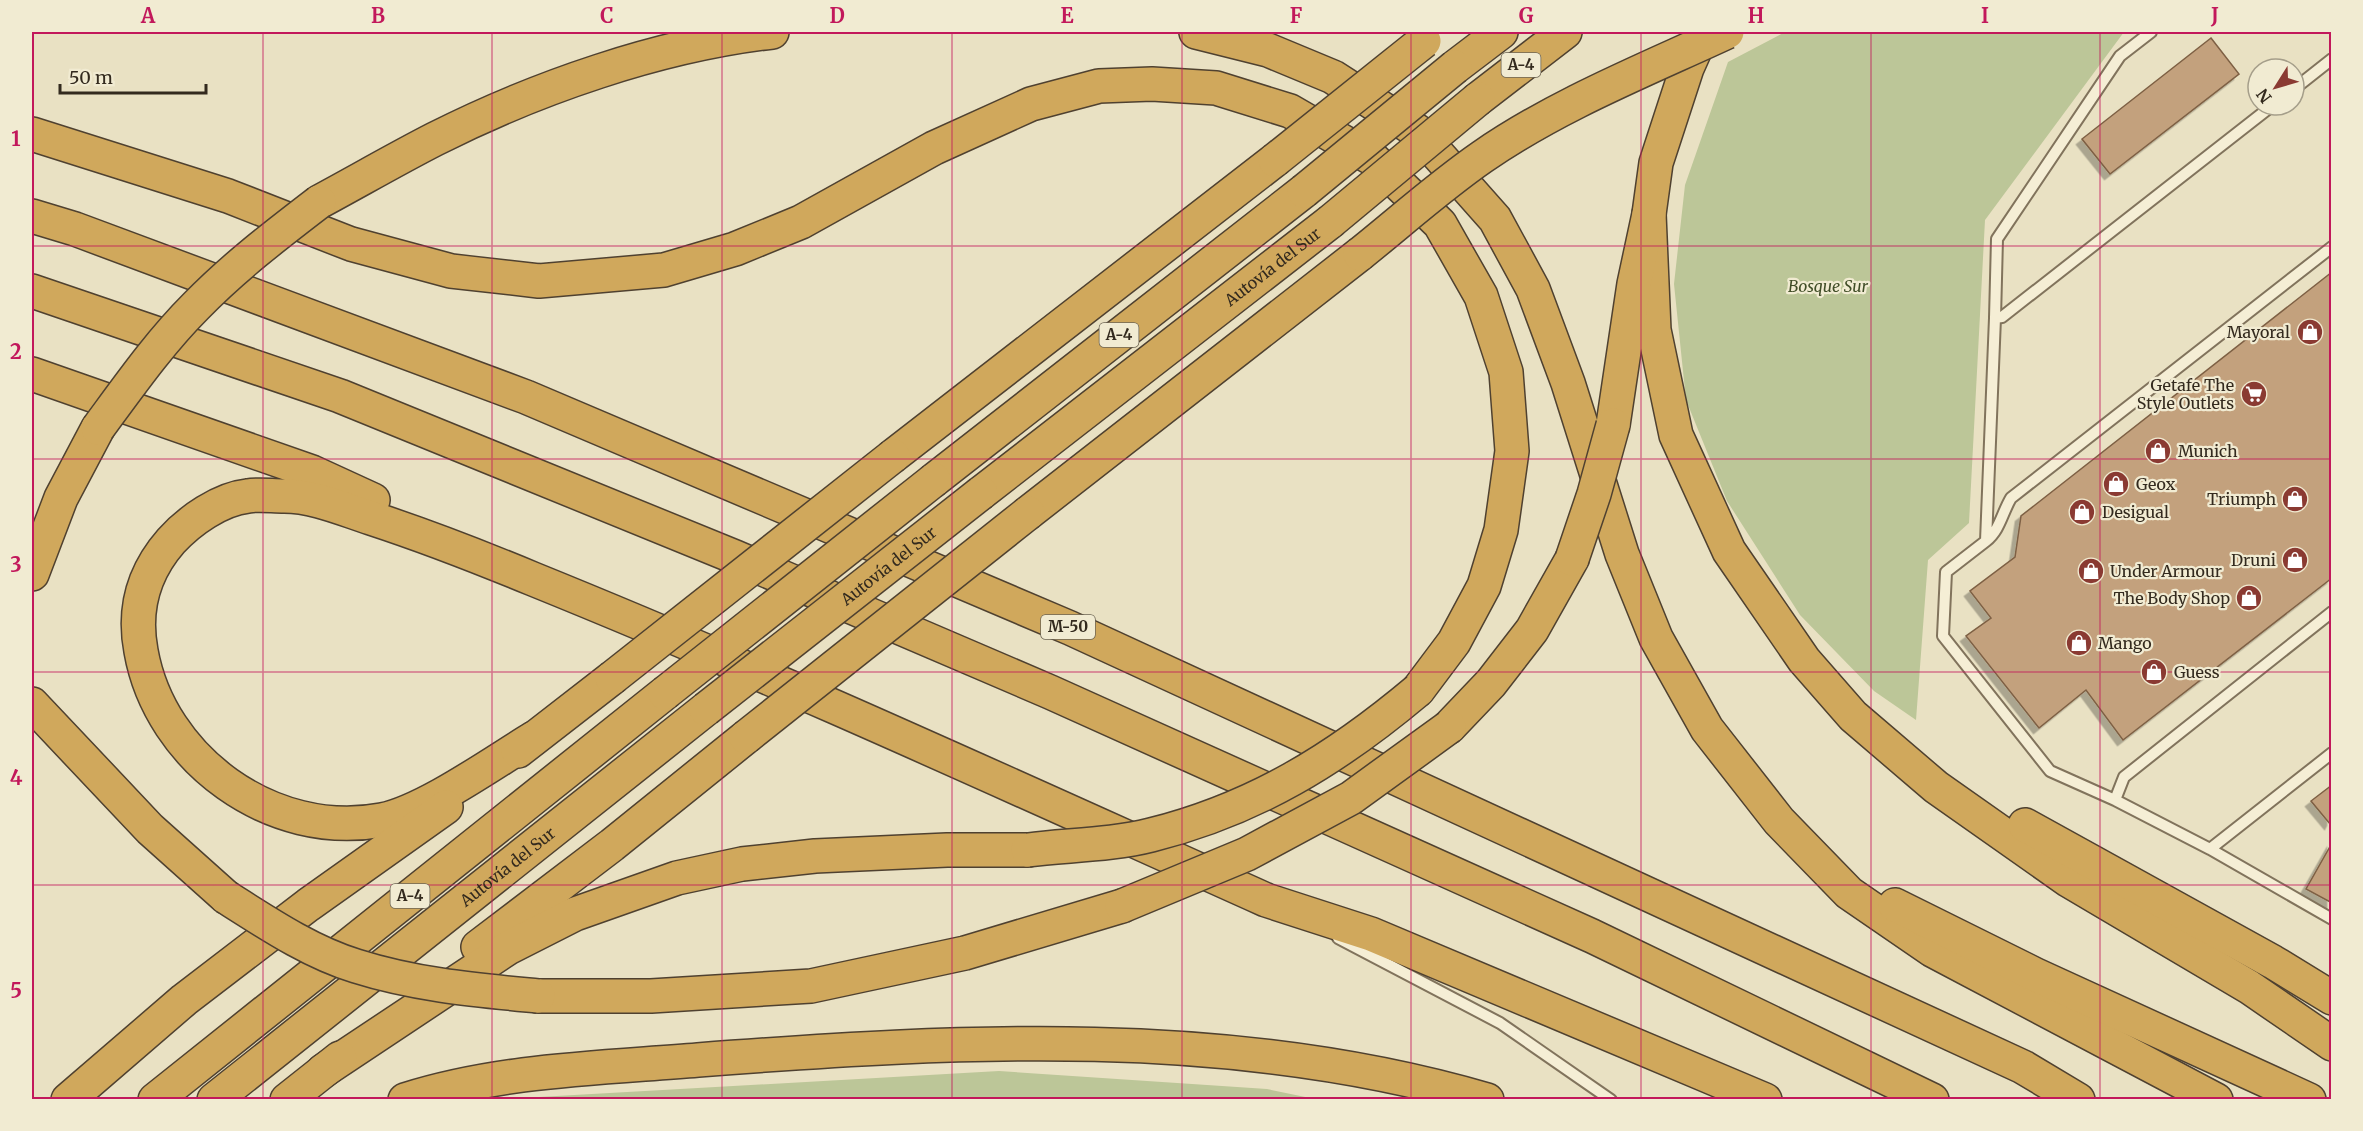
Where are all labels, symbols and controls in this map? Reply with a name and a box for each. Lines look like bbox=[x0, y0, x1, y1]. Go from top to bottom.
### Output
text: A bbox=[140, 3, 156, 28]
text: B bbox=[371, 3, 385, 28]
text: C bbox=[600, 3, 614, 28]
text: D bbox=[829, 3, 845, 28]
text: E bbox=[1060, 3, 1074, 28]
text: F bbox=[1290, 3, 1303, 28]
text: G bbox=[1519, 3, 1534, 28]
text: H bbox=[1748, 3, 1764, 28]
text: I bbox=[1981, 3, 1989, 28]
text: J bbox=[2210, 3, 2219, 28]
road number: A-4 bbox=[1502, 53, 1540, 77]
scale bar bbox=[60, 57, 206, 95]
north arrow bbox=[2246, 57, 2306, 117]
text: 50 m bbox=[69, 66, 113, 89]
text: N bbox=[2252, 85, 2276, 107]
text: 1 bbox=[11, 126, 21, 151]
street label: Autovía del Sur bbox=[1220, 223, 1324, 311]
park label: Bosque Sur bbox=[1788, 276, 1869, 296]
shop icon: Mayoral bbox=[2295, 317, 2325, 347]
place label: Mayoral bbox=[2227, 322, 2290, 342]
road number: A-4 bbox=[1100, 323, 1138, 347]
text: 2 bbox=[10, 339, 22, 364]
place label: Getafe The Style Outlets bbox=[2137, 375, 2234, 413]
supermarket icon: Getafe The Style Outlets bbox=[2239, 379, 2269, 409]
shop icon: Munich bbox=[2143, 436, 2173, 466]
place label: Munich bbox=[2178, 441, 2238, 461]
shop icon: Geox bbox=[2101, 469, 2131, 499]
place label: Geox bbox=[2136, 474, 2176, 494]
shop icon: Triumph bbox=[2280, 484, 2310, 514]
place label: Triumph bbox=[2207, 489, 2276, 509]
shop icon: Desigual bbox=[2067, 497, 2097, 527]
place label: Desigual bbox=[2102, 502, 2169, 522]
street label: Autovía del Sur bbox=[836, 522, 940, 610]
shop icon: Druni bbox=[2280, 545, 2310, 575]
place label: Druni bbox=[2231, 550, 2276, 570]
text: 3 bbox=[10, 552, 22, 577]
shop icon: Under Armour bbox=[2076, 556, 2106, 586]
place label: Under Armour bbox=[2110, 561, 2222, 581]
shop icon: The Body Shop bbox=[2234, 583, 2264, 613]
place label: The Body Shop bbox=[2113, 588, 2230, 608]
road number: M-50 bbox=[1041, 615, 1095, 639]
shop icon: Mango bbox=[2064, 628, 2094, 658]
place label: Mango bbox=[2098, 633, 2152, 653]
shop icon: Guess bbox=[2139, 657, 2169, 687]
place label: Guess bbox=[2174, 662, 2220, 682]
text: 4 bbox=[10, 765, 23, 790]
street label: Autovía del Sur bbox=[455, 823, 559, 911]
road number: A-4 bbox=[390, 884, 430, 908]
text: 5 bbox=[10, 978, 22, 1003]

